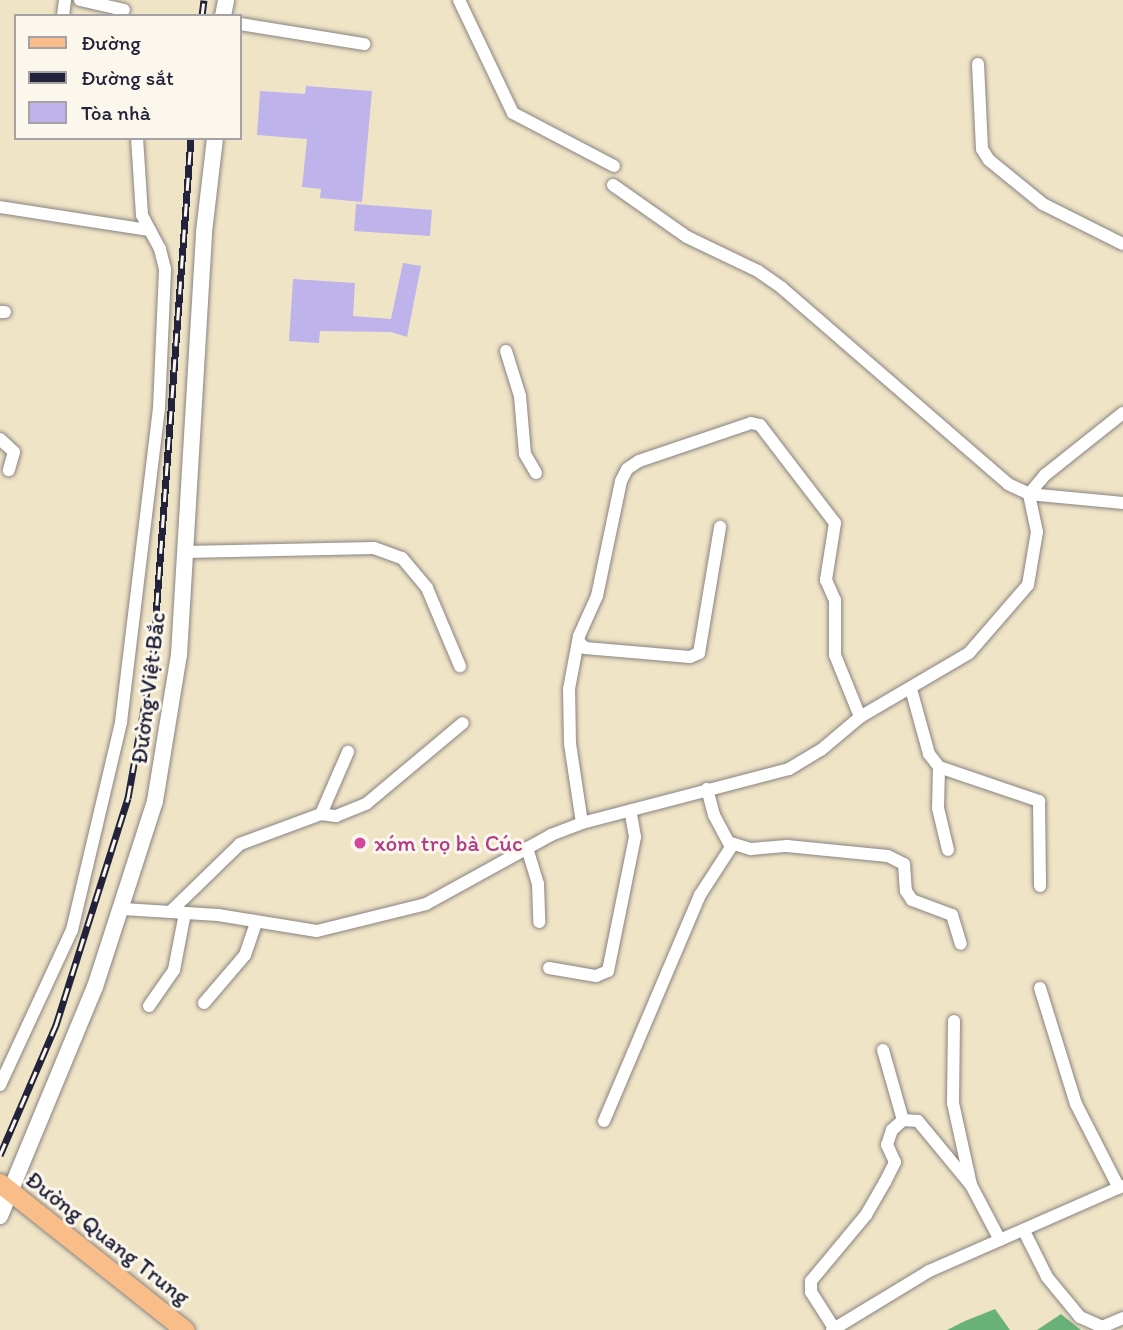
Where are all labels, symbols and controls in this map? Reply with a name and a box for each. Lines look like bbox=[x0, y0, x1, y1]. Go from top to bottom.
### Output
legend bbox=[14, 14, 242, 140]
text: Đường bbox=[81, 30, 141, 55]
text: Đường sắt bbox=[81, 65, 174, 90]
text: Tòa nhà bbox=[81, 100, 151, 125]
street label: Đường Việt Bắc bbox=[125, 611, 171, 765]
place label: xóm trọ bà Cúc bbox=[374, 829, 522, 857]
marker: xóm trọ bà Cúc bbox=[352, 835, 368, 851]
street label: Đường Quang Trung bbox=[21, 1166, 195, 1310]

